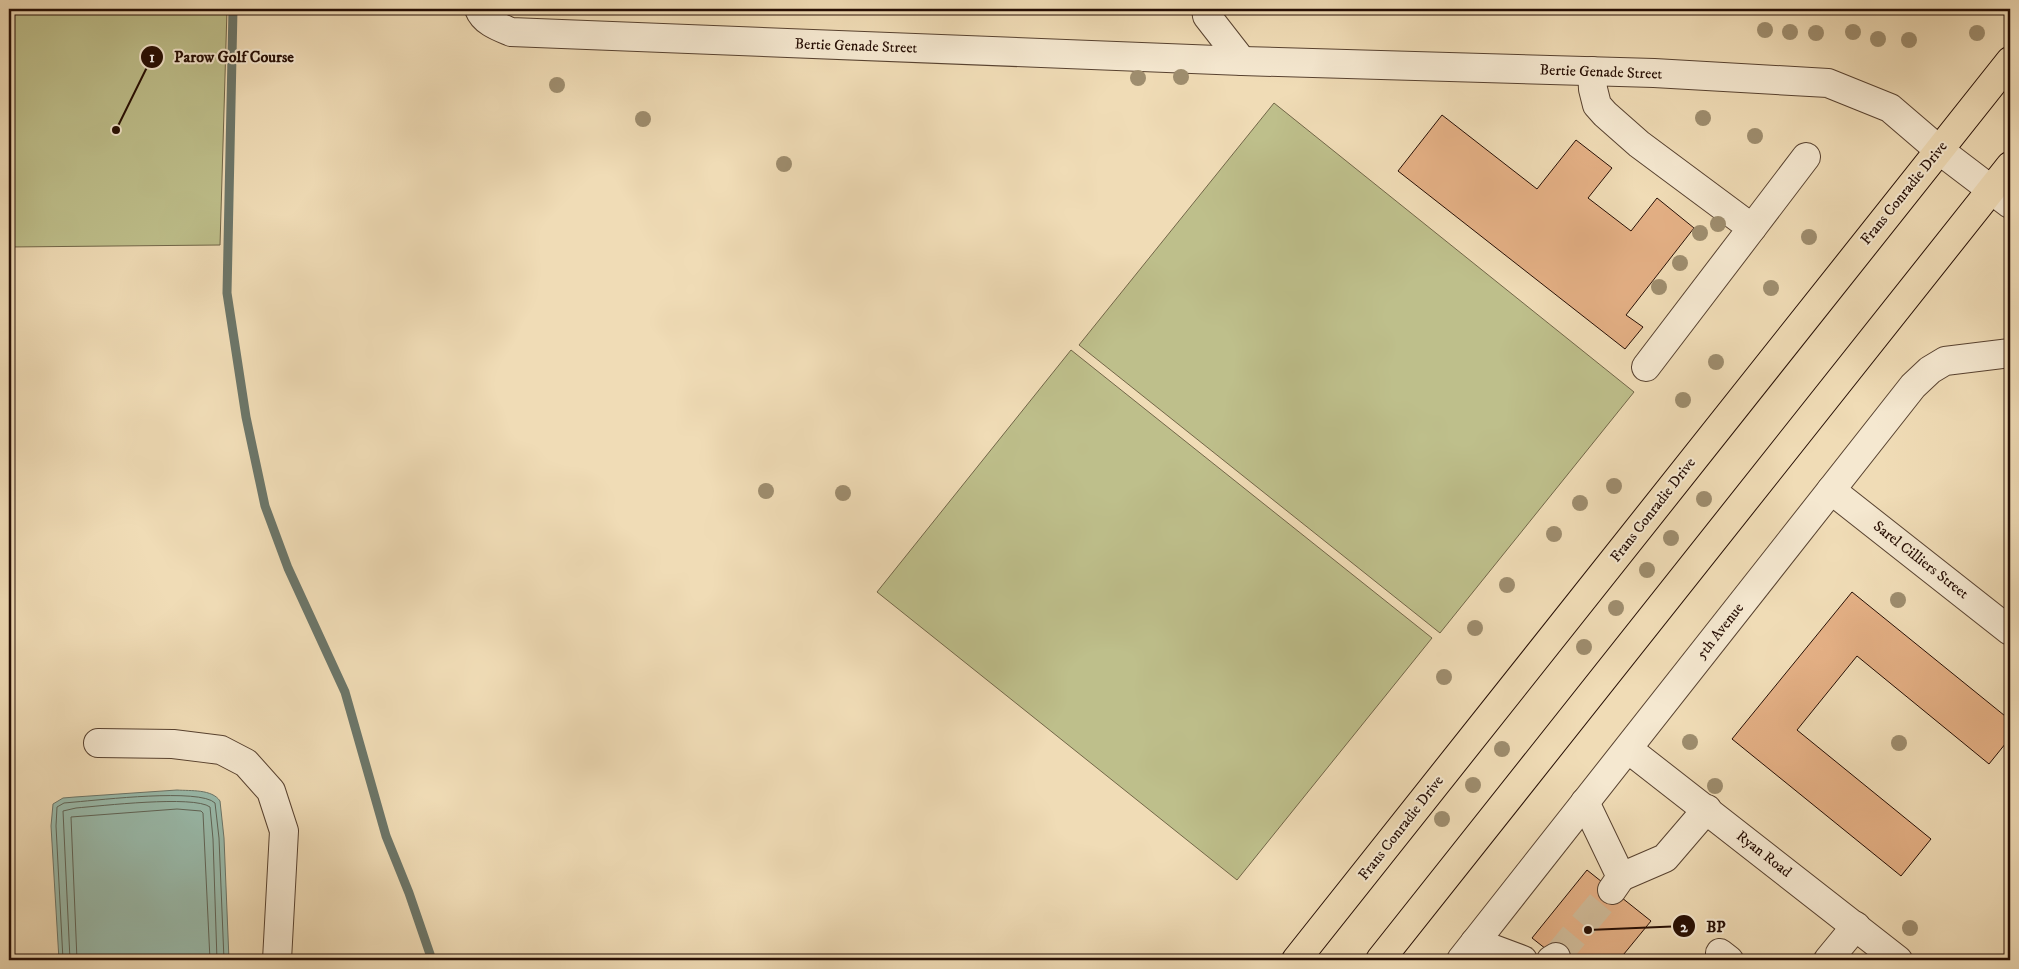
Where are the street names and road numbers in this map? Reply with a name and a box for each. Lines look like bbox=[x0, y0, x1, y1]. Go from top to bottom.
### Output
street label: Bertie Genade Street bbox=[794, 34, 918, 58]
street label: Bertie Genade Street bbox=[1539, 60, 1663, 84]
street label: Frans Conradie Drive bbox=[1856, 137, 1952, 249]
street label: Frans Conradie Drive bbox=[1606, 454, 1700, 566]
street label: Sarel Cilliers Street bbox=[1869, 517, 1973, 603]
street label: 5th Avenue bbox=[1692, 599, 1748, 663]
street label: Frans Conradie Drive bbox=[1354, 772, 1448, 884]
street label: Ryan Road bbox=[1732, 826, 1796, 882]

